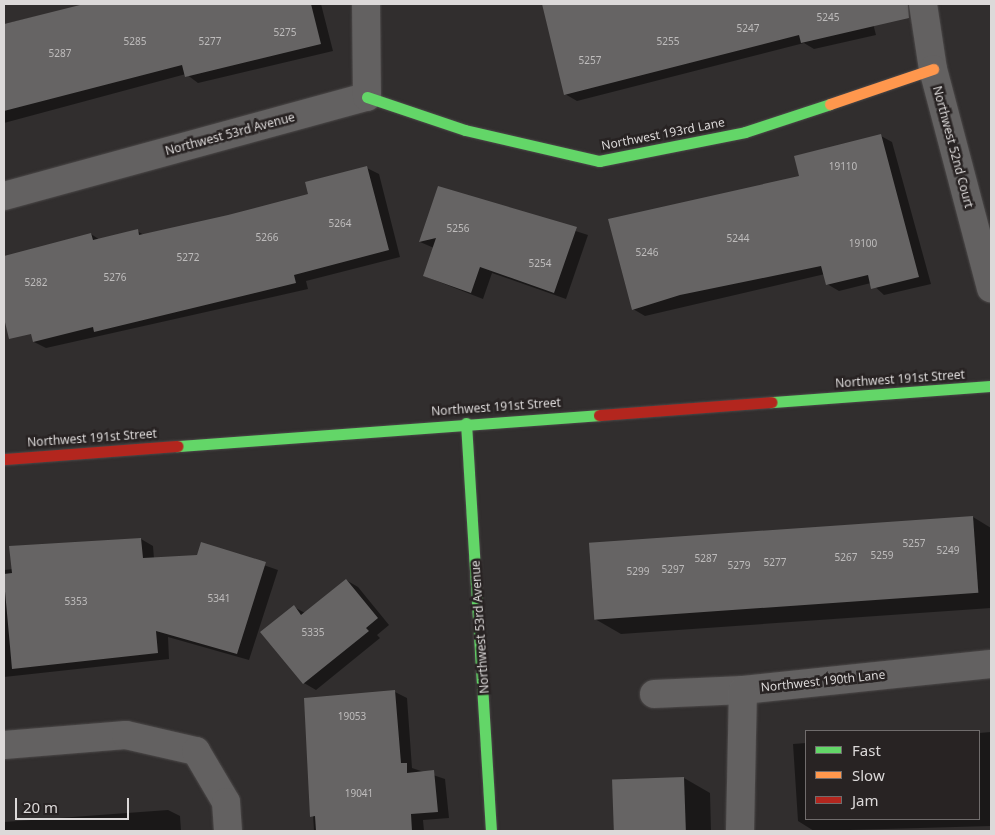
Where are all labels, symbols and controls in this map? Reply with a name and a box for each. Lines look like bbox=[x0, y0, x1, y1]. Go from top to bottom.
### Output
house number: 5245 bbox=[817, 12, 839, 24]
house number: 5247 bbox=[737, 23, 759, 35]
house number: 5275 bbox=[274, 27, 296, 39]
house number: 5285 bbox=[124, 36, 146, 48]
house number: 5277 bbox=[199, 36, 221, 48]
house number: 5255 bbox=[657, 36, 679, 48]
house number: 5287 bbox=[49, 48, 71, 60]
house number: 5257 bbox=[579, 55, 601, 67]
street label: Northwest 52nd Court bbox=[930, 84, 976, 210]
street label: Northwest 53rd Avenue bbox=[164, 110, 296, 158]
street label: Northwest 193rd Lane bbox=[600, 115, 726, 153]
house number: 19110 bbox=[829, 161, 857, 173]
house number: 5264 bbox=[329, 218, 351, 230]
house number: 5256 bbox=[447, 223, 469, 235]
house number: 5266 bbox=[256, 232, 278, 244]
house number: 5244 bbox=[727, 233, 749, 245]
house number: 19100 bbox=[849, 238, 877, 250]
house number: 5246 bbox=[636, 247, 658, 259]
house number: 5272 bbox=[177, 252, 199, 264]
house number: 5254 bbox=[529, 258, 551, 270]
house number: 5276 bbox=[104, 272, 126, 284]
house number: 5282 bbox=[25, 277, 47, 289]
street label: Northwest 191st Street bbox=[835, 367, 965, 391]
street label: Northwest 191st Street bbox=[431, 395, 561, 419]
street label: Northwest 191st Street bbox=[27, 426, 157, 450]
house number: 5257 bbox=[903, 538, 925, 550]
house number: 5249 bbox=[937, 545, 959, 557]
house number: 5259 bbox=[871, 550, 893, 562]
house number: 5267 bbox=[835, 552, 857, 564]
house number: 5287 bbox=[695, 553, 717, 565]
house number: 5277 bbox=[764, 557, 786, 569]
street label: Northwest 53rd Avenue bbox=[468, 560, 492, 694]
house number: 5279 bbox=[728, 560, 750, 572]
house number: 5297 bbox=[662, 564, 684, 576]
house number: 5299 bbox=[627, 566, 649, 578]
house number: 5341 bbox=[208, 593, 230, 605]
house number: 5353 bbox=[65, 596, 87, 608]
house number: 5335 bbox=[302, 627, 324, 639]
street label: Northwest 190th Lane bbox=[760, 667, 886, 695]
house number: 19053 bbox=[338, 711, 366, 723]
legend bbox=[805, 730, 980, 820]
text: Fast bbox=[852, 740, 881, 760]
text: Slow bbox=[852, 765, 885, 785]
scale bar bbox=[18, 788, 131, 820]
house number: 19041 bbox=[345, 788, 373, 800]
text: Jam bbox=[852, 790, 879, 810]
text: 20 m bbox=[23, 797, 58, 817]

